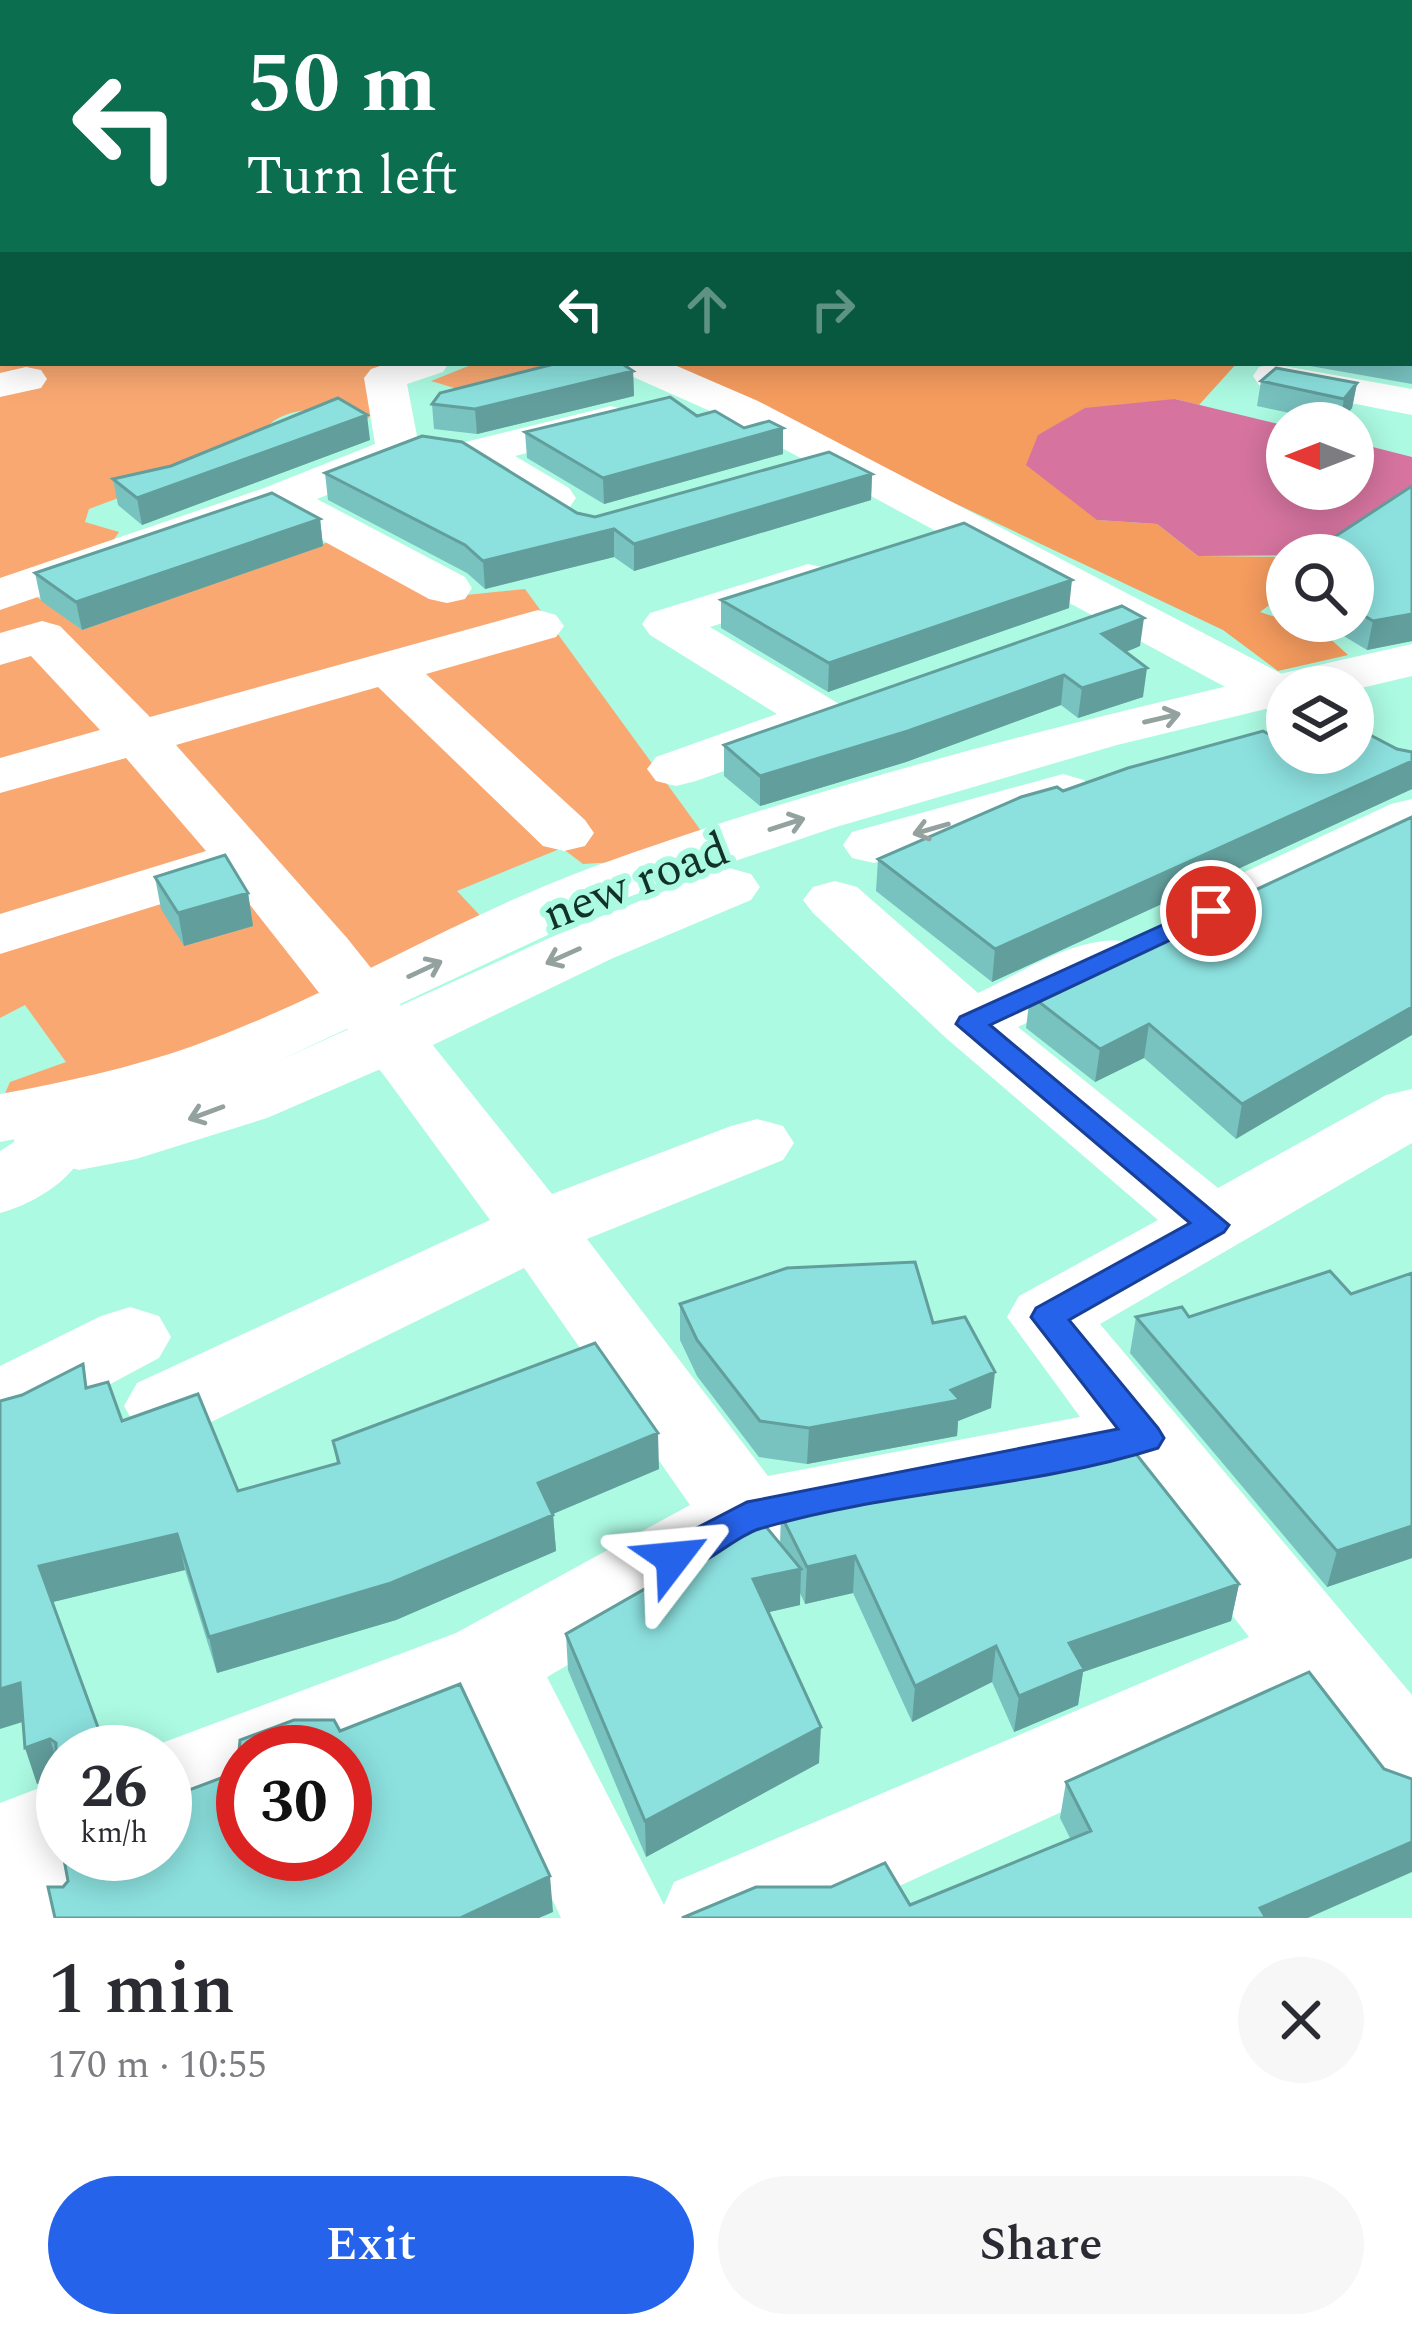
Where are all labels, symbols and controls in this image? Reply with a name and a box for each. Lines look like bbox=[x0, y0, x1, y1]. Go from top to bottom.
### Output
text: 50 m bbox=[246, 21, 437, 149]
icon: left bbox=[48, 48, 204, 204]
text: Turn left bbox=[246, 136, 458, 218]
icon: left bbox=[548, 276, 614, 342]
icon: ahead bbox=[674, 276, 740, 342]
icon: right bbox=[800, 276, 866, 342]
north arrow bbox=[1266, 402, 1374, 510]
map controls bbox=[1266, 402, 1374, 774]
button: search bbox=[1266, 534, 1374, 642]
button: layers bbox=[1266, 666, 1374, 774]
one-way arrow bbox=[1142, 705, 1180, 728]
one-way arrow bbox=[767, 811, 805, 833]
street label: new road bbox=[532, 813, 740, 951]
one-way arrow bbox=[913, 819, 951, 841]
pin bbox=[1160, 860, 1262, 962]
icon: arrive bbox=[1178, 878, 1244, 944]
one-way arrow bbox=[546, 947, 582, 969]
one-way arrow bbox=[407, 957, 443, 979]
one-way arrow bbox=[189, 1103, 226, 1125]
position arrow bbox=[610, 1495, 736, 1621]
speed limit sign: 30 bbox=[216, 1725, 372, 1881]
text: 26 bbox=[80, 1742, 148, 1834]
text: km/h bbox=[80, 1810, 148, 1856]
text: 1 min bbox=[48, 1936, 235, 2045]
button: close bbox=[1238, 1957, 1364, 2083]
text: 170 m · 10:55 bbox=[48, 2036, 267, 2095]
button: Exit bbox=[48, 2176, 694, 2314]
button: Share bbox=[718, 2176, 1364, 2314]

